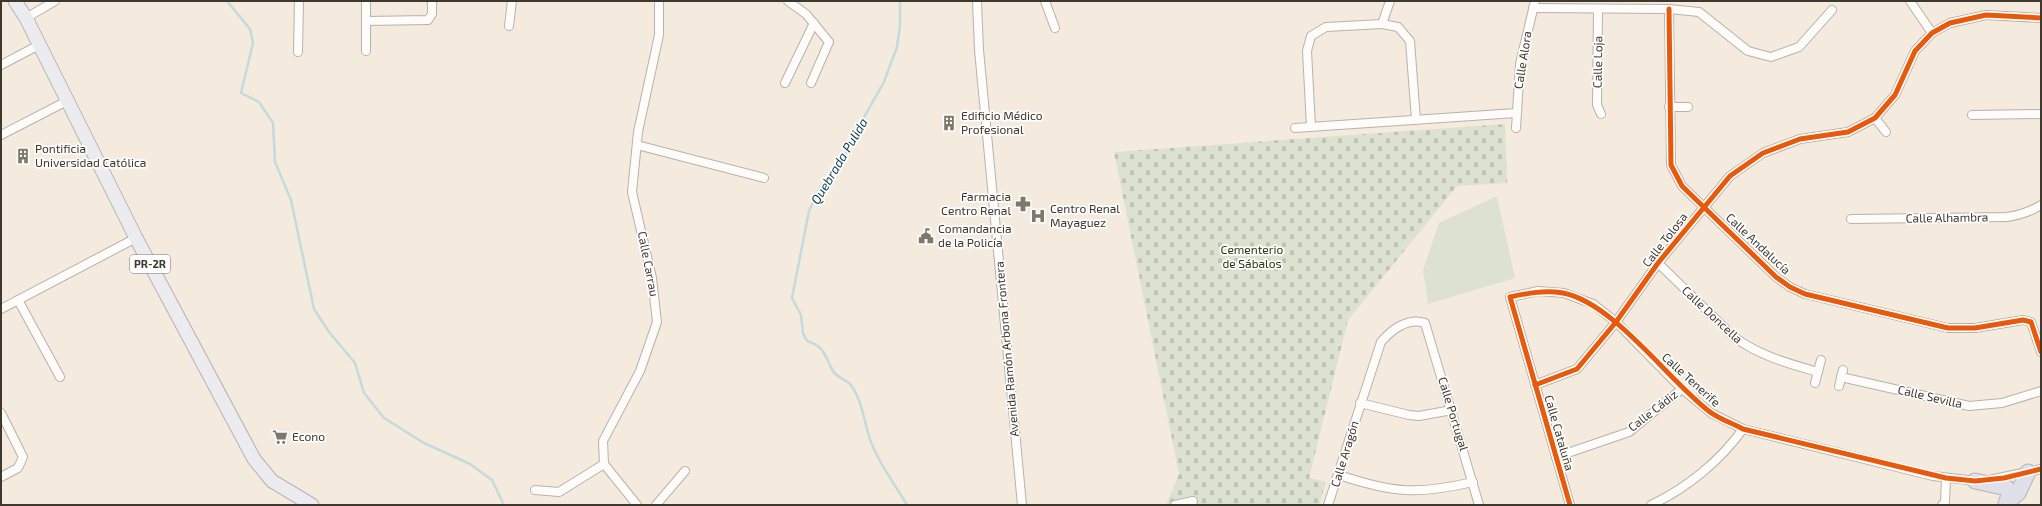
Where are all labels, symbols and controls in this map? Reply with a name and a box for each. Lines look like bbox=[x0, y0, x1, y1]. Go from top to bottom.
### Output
street label: Calle Alora bbox=[1511, 30, 1534, 90]
street label: Calle Loja bbox=[1590, 36, 1605, 88]
place label: Edificio Médico Profesional bbox=[961, 108, 1043, 136]
building icon: Edificio Médico Profesional bbox=[940, 114, 958, 132]
water label: Quebrada Pulida bbox=[807, 115, 871, 207]
place label: Pontificia Universidad Católica bbox=[35, 141, 146, 169]
building icon: Pontificia Universidad Católica bbox=[14, 147, 32, 165]
place label: Farmacia Centro Renal bbox=[941, 189, 1011, 217]
pharmacy icon: Farmacia Centro Renal bbox=[1014, 195, 1032, 213]
place label: Centro Renal Mayaguez bbox=[1050, 201, 1120, 229]
hospital icon: Centro Renal Mayaguez bbox=[1029, 207, 1047, 225]
street label: Calle Tolosa bbox=[1639, 209, 1690, 269]
street label: Calle Alhambra bbox=[1905, 209, 1988, 225]
street label: Calle Andalucía bbox=[1724, 210, 1794, 277]
place label: Comandancia de la Policía bbox=[938, 221, 1012, 249]
public building icon: Comandancia de la Policía bbox=[917, 227, 935, 245]
street label: Calle Carrau bbox=[636, 230, 662, 298]
park label: Cementerio de Sábalos bbox=[1221, 242, 1284, 270]
road number: PR-2R bbox=[130, 255, 170, 273]
street label: Avenida Ramón Arbona Frontera bbox=[991, 261, 1021, 437]
street label: Calle Doncella bbox=[1680, 283, 1746, 346]
street label: Calle Tenerife bbox=[1660, 349, 1724, 409]
street label: Calle Portugal bbox=[1436, 375, 1472, 453]
street label: Calle Sevilla bbox=[1897, 382, 1964, 410]
street label: Calle Cádiz bbox=[1625, 387, 1680, 434]
street label: Calle Cataluña bbox=[1542, 393, 1577, 472]
street label: Calle Aragón bbox=[1327, 419, 1361, 489]
supermarket icon: Econo bbox=[271, 428, 289, 446]
place label: Econo bbox=[292, 429, 325, 443]

